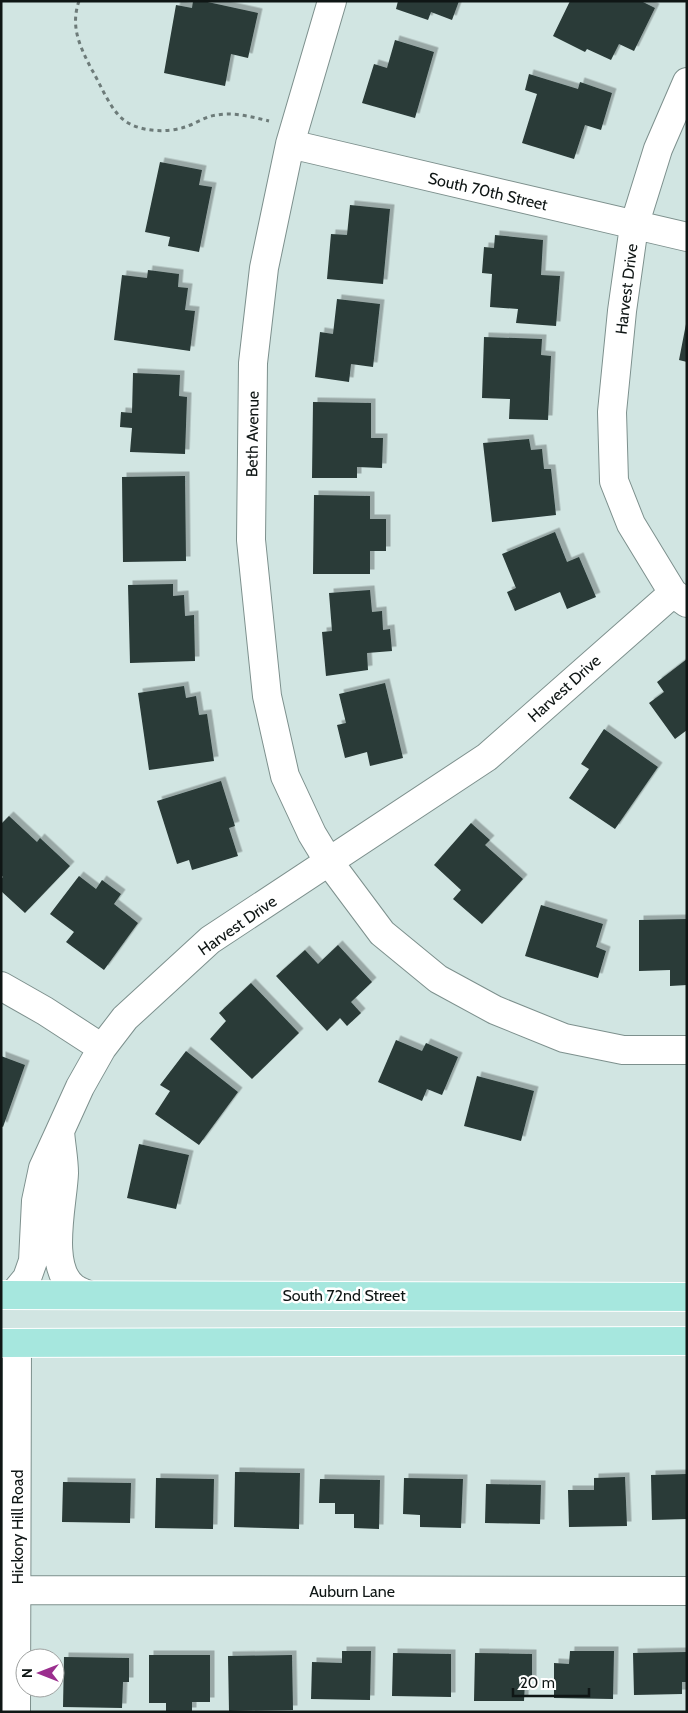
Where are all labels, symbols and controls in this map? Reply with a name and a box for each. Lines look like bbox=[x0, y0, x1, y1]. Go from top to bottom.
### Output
street label: South 70th Street bbox=[426, 169, 550, 215]
street label: Harvest Drive bbox=[612, 243, 641, 336]
street label: Beth Avenue bbox=[242, 391, 263, 477]
street label: Harvest Drive bbox=[524, 651, 605, 726]
street label: Harvest Drive bbox=[194, 891, 280, 959]
street label: South 72nd Street bbox=[282, 1286, 406, 1305]
street label: Hickory Hill Road bbox=[8, 1470, 27, 1584]
street label: Auburn Lane bbox=[309, 1582, 395, 1601]
north arrow bbox=[15, 1648, 65, 1698]
scale bar bbox=[513, 1666, 589, 1698]
text: N bbox=[18, 1668, 36, 1678]
text: 20 m bbox=[520, 1674, 555, 1692]

